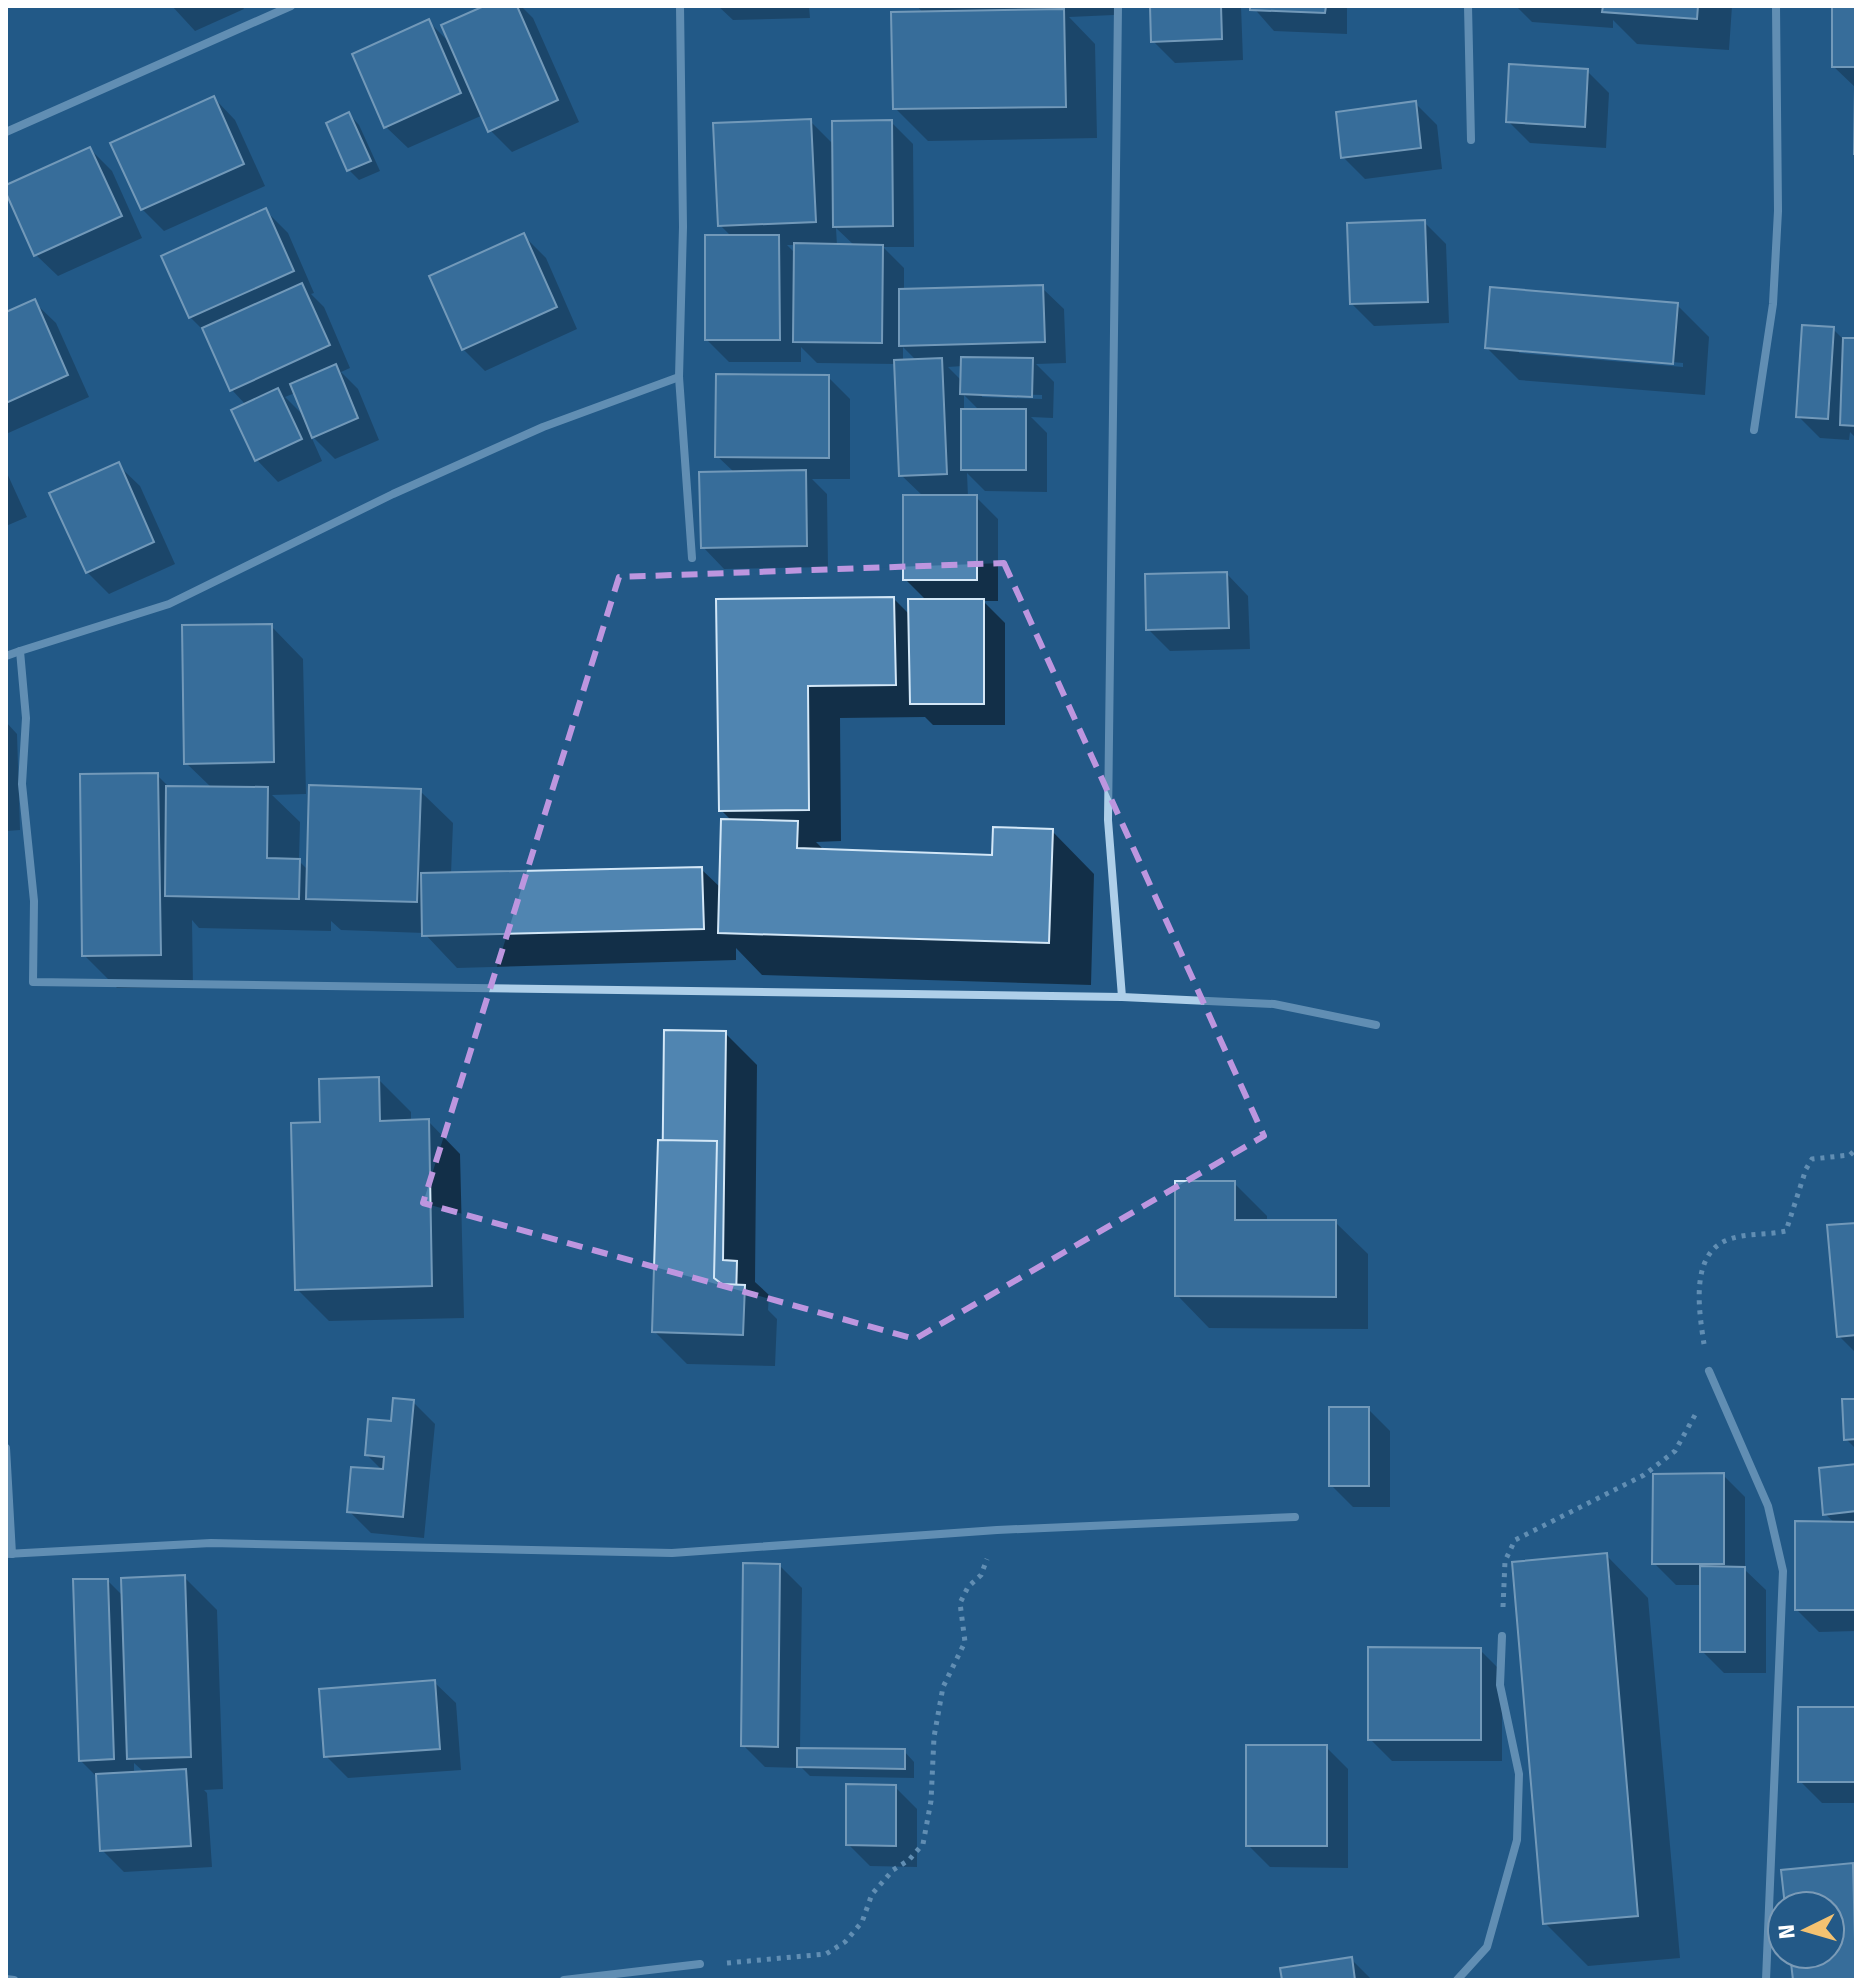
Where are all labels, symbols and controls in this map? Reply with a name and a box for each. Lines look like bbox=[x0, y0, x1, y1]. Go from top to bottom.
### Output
north arrow bbox=[1766, 1890, 1846, 1970]
text: N bbox=[1772, 1923, 1801, 1940]

